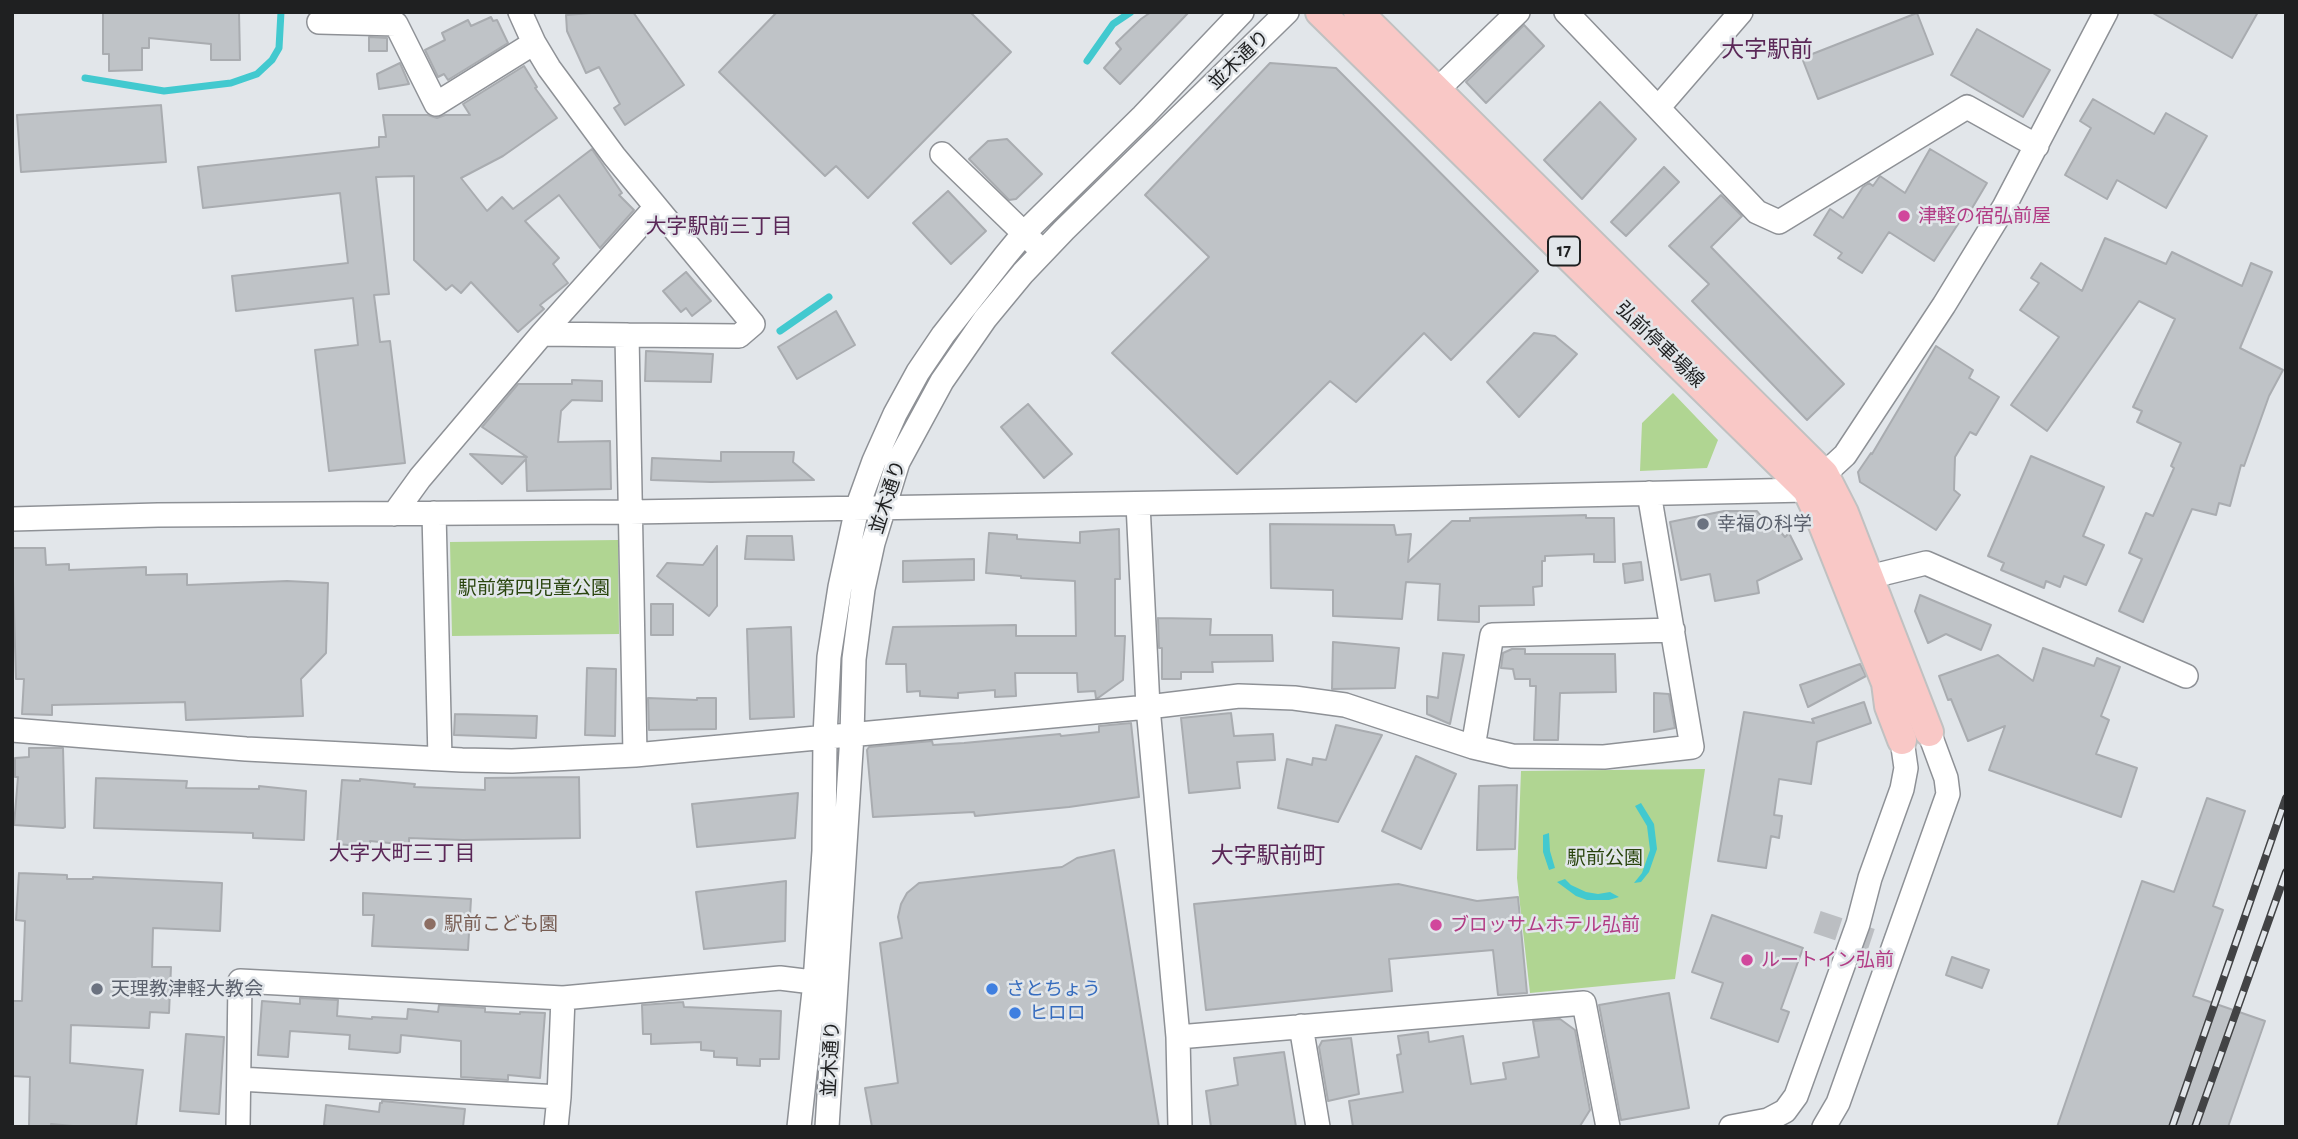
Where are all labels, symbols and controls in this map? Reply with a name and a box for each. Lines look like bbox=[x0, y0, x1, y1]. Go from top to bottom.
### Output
street label: 並木通り bbox=[1204, 25, 1274, 95]
district label: 大字駅前 bbox=[1721, 36, 1813, 64]
place label: 津軽の宿弘前屋 bbox=[1918, 205, 2051, 227]
marker: 津軽の宿弘前屋 bbox=[1896, 208, 1912, 224]
district label: 大字駅前三丁目 bbox=[646, 214, 792, 240]
road number: 17 bbox=[1548, 236, 1580, 265]
street label: 弘前停車場線 bbox=[1611, 297, 1709, 393]
street label: 並木通り bbox=[865, 457, 911, 537]
place label: 幸福の科学 bbox=[1717, 513, 1812, 535]
marker: 幸福の科学 bbox=[1695, 516, 1711, 532]
park label: 駅前第四児童公園 bbox=[458, 577, 610, 599]
district label: 大字大町三丁目 bbox=[329, 841, 475, 867]
district label: 大字駅前町 bbox=[1211, 842, 1325, 870]
park label: 駅前公園 bbox=[1567, 847, 1643, 869]
place label: 駅前こども園 bbox=[444, 913, 558, 935]
place label: ブロッサムホテル弘前 bbox=[1450, 914, 1640, 936]
marker: 駅前こども園 bbox=[422, 916, 438, 932]
marker: ブロッサムホテル弘前 bbox=[1428, 917, 1444, 933]
place label: ルートイン弘前 bbox=[1761, 949, 1894, 971]
marker: ルートイン弘前 bbox=[1739, 952, 1755, 968]
place label: 天理教津軽大教会 bbox=[111, 978, 263, 1000]
place label: さとちょう bbox=[1006, 978, 1101, 1000]
marker: 天理教津軽大教会 bbox=[89, 981, 105, 997]
marker: さとちょう bbox=[984, 981, 1000, 997]
place label: ヒロロ bbox=[1029, 1002, 1086, 1024]
marker: ヒロロ bbox=[1007, 1005, 1023, 1021]
street label: 並木通り bbox=[818, 1020, 844, 1098]

